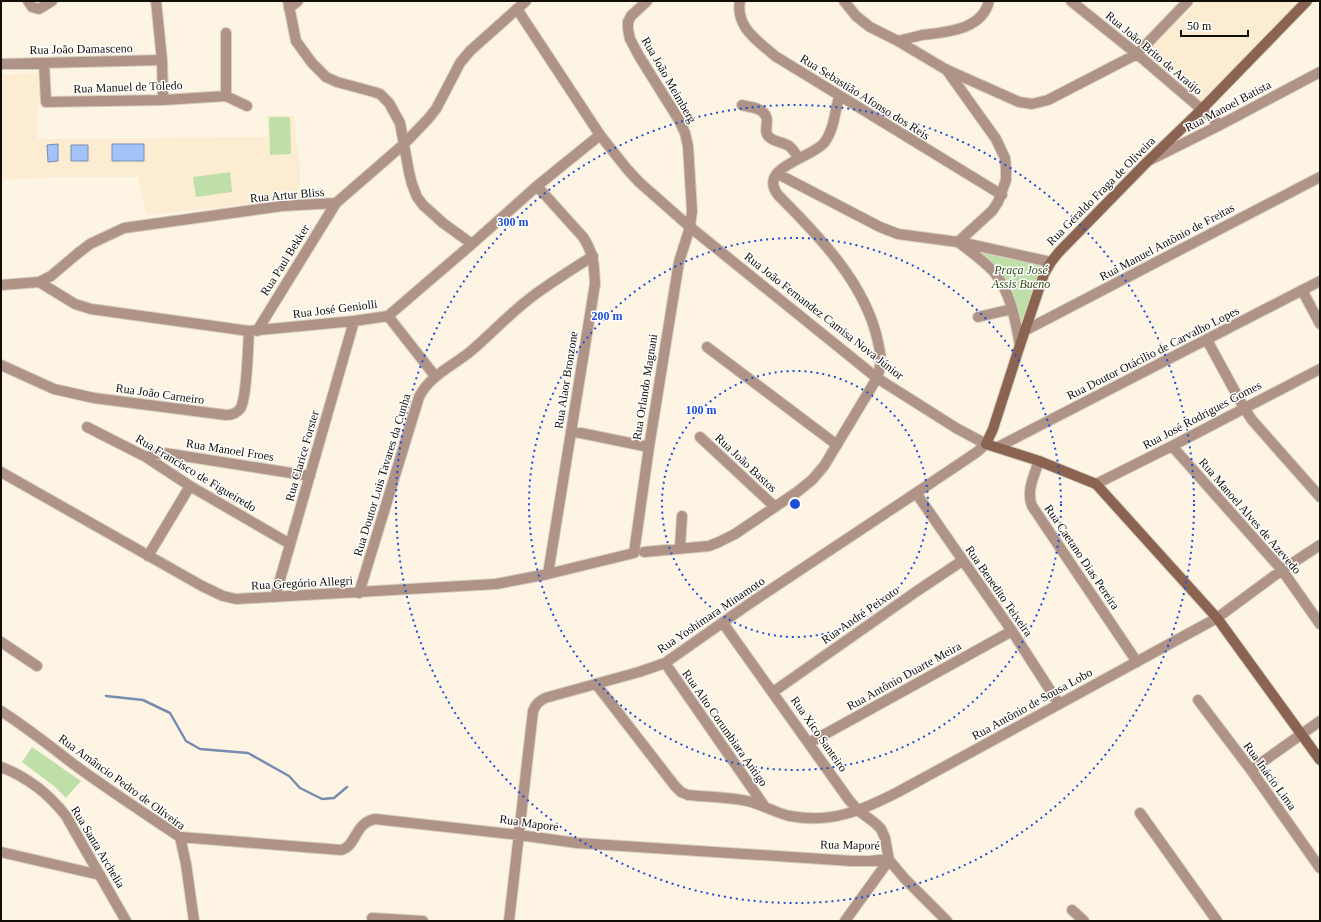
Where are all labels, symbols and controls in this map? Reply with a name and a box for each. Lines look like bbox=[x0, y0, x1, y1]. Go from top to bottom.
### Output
street label: Rua João Brito de Araújo bbox=[1103, 8, 1205, 98]
scale bar bbox=[1181, 12, 1248, 38]
text: 50 m bbox=[1187, 19, 1212, 33]
street label: Rua João Meimberg bbox=[639, 34, 699, 126]
street label: Rua João Damasceno bbox=[29, 41, 133, 57]
street label: Rua Sebastião Afonso dos Reis bbox=[798, 51, 933, 143]
street label: Rua Manoel Batista bbox=[1183, 77, 1274, 135]
street label: Rua Manuel de Toledo bbox=[73, 78, 183, 96]
street label: Rua Geraldo Fraga de Oliveira bbox=[1044, 133, 1159, 248]
street label: Rua Artur Bliss bbox=[249, 185, 325, 205]
street label: Rua Manuel Antônio de Freitas bbox=[1097, 200, 1237, 284]
text: 300 m bbox=[498, 215, 529, 229]
street label: Rua Paul Bekker bbox=[258, 222, 312, 298]
street label: Rua João Fernandez Camisa Nova Júnior bbox=[742, 249, 906, 383]
park label: Praça José Assis Bueno bbox=[991, 263, 1050, 291]
street label: Rua José Geniolli bbox=[292, 297, 379, 321]
street label: Rua Doutor Otácilio de Carvalho Lopes bbox=[1064, 303, 1242, 403]
text: 200 m bbox=[592, 309, 623, 323]
street label: Rua Alaor Bronzone bbox=[551, 330, 581, 430]
street label: Rua Orlando Magnani bbox=[630, 332, 660, 441]
street label: Rua José Rodrigues Gomes bbox=[1140, 378, 1264, 452]
street label: Rua João Carneiro bbox=[115, 381, 205, 407]
street label: Rua Doutor Luis Tavares da Cunha bbox=[351, 391, 414, 558]
text: 100 m bbox=[686, 403, 717, 417]
street label: Rua Clarice Forster bbox=[282, 409, 322, 503]
street label: Rua Francisco de Figueiredo bbox=[133, 431, 259, 515]
street label: Rua João Bastos bbox=[712, 431, 780, 495]
street label: Rua Manoel Froes bbox=[185, 436, 275, 464]
street label: Rua Manoel Alves de Azevedo bbox=[1196, 455, 1304, 577]
centre of rings bbox=[788, 497, 802, 511]
street label: Rua Caetano Dias Pereira bbox=[1042, 502, 1123, 613]
street label: Rua Benedito Teixeira bbox=[962, 543, 1036, 640]
street label: Rua Gregório Allegri bbox=[251, 573, 354, 593]
street label: Rua Yoshimara Minamoto bbox=[655, 574, 767, 656]
street label: Rua André Peixoto bbox=[819, 583, 901, 647]
street label: Rua Antônio Duarte Meira bbox=[844, 638, 964, 713]
street label: Rua Antônio de Sousa Lobo bbox=[969, 665, 1095, 743]
street label: Rua Alto Corumbiara Antigo bbox=[679, 667, 771, 789]
street label: Rua Xico Santeiro bbox=[788, 694, 850, 774]
street label: Rua Amâncio Pedro de Oliveira bbox=[56, 731, 189, 833]
street label: Rua Inácio Lima bbox=[1241, 739, 1300, 813]
street label: Rua Santa Archelia bbox=[68, 804, 128, 891]
street label: Rua Maporé bbox=[498, 812, 560, 834]
street label: Rua Maporé bbox=[820, 837, 880, 853]

